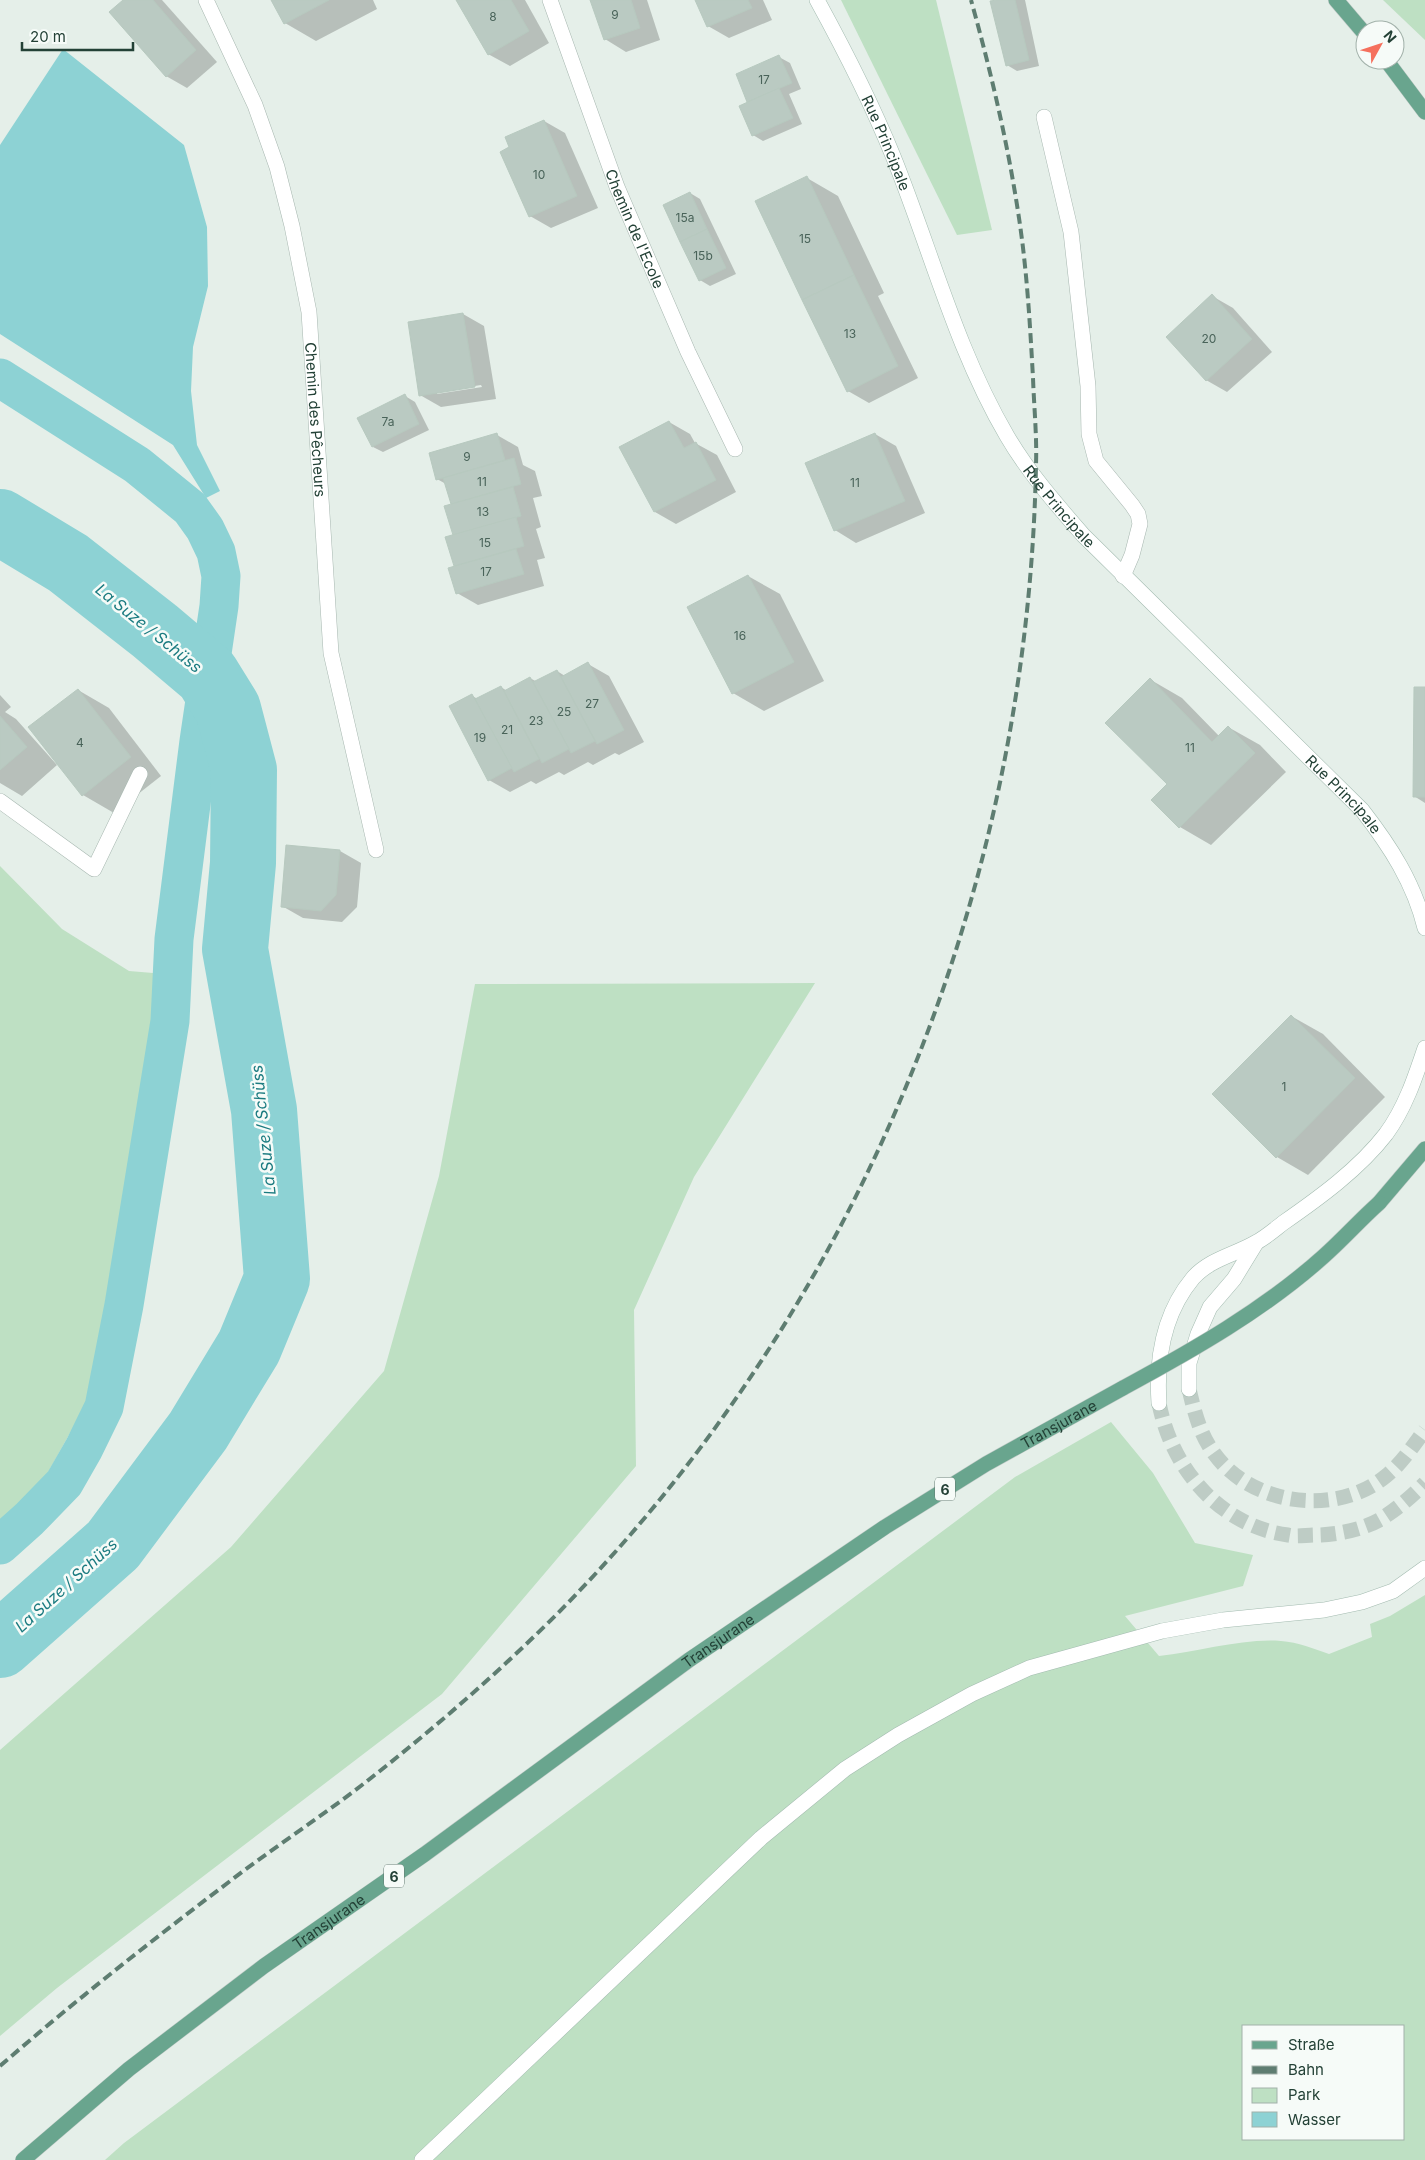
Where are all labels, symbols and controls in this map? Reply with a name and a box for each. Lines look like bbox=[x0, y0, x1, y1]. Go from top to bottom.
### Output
house number: 9 bbox=[611, 7, 619, 22]
house number: 8 bbox=[489, 9, 497, 24]
scale bar bbox=[22, 20, 134, 52]
north arrow bbox=[1355, 20, 1405, 70]
text: 20 m bbox=[30, 27, 66, 46]
text: N bbox=[1380, 27, 1400, 46]
house number: 17 bbox=[758, 72, 770, 87]
street label: Rue Principale bbox=[858, 92, 915, 193]
street label: Chemin de l'Ecole bbox=[602, 166, 669, 291]
house number: 10 bbox=[533, 167, 545, 182]
house number: 15a bbox=[676, 210, 694, 225]
house number: 15 bbox=[799, 231, 811, 246]
house number: 15b bbox=[693, 248, 713, 263]
house number: 13 bbox=[844, 326, 856, 341]
house number: 20 bbox=[1202, 331, 1216, 346]
street label: Chemin des Pêcheurs bbox=[301, 341, 330, 498]
house number: 7a bbox=[382, 414, 394, 429]
house number: 9 bbox=[463, 449, 471, 464]
street label: Rue Principale bbox=[1019, 461, 1099, 551]
house number: 11 bbox=[477, 474, 487, 489]
house number: 11 bbox=[850, 475, 860, 490]
house number: 13 bbox=[477, 504, 489, 519]
house number: 15 bbox=[479, 535, 491, 550]
house number: 17 bbox=[480, 564, 492, 579]
water label: La Suze / Schüss bbox=[92, 579, 206, 677]
house number: 16 bbox=[734, 628, 746, 643]
house number: 27 bbox=[585, 696, 599, 711]
house number: 25 bbox=[557, 704, 571, 719]
house number: 23 bbox=[529, 713, 543, 728]
house number: 21 bbox=[501, 722, 513, 737]
house number: 19 bbox=[474, 730, 486, 745]
house number: 4 bbox=[76, 735, 84, 750]
house number: 11 bbox=[1185, 740, 1195, 755]
street label: Rue Principale bbox=[1302, 751, 1386, 837]
water label: La Suze / Schüss bbox=[246, 1064, 280, 1196]
house number: 1 bbox=[1282, 1079, 1286, 1094]
street label: Transjurane bbox=[1017, 1395, 1100, 1452]
road number: 6 bbox=[935, 1478, 955, 1500]
water label: La Suze / Schüss bbox=[11, 1534, 121, 1636]
street label: Transjurane bbox=[678, 1609, 758, 1672]
road number: 6 bbox=[384, 1864, 404, 1888]
street label: Transjurane bbox=[289, 1889, 368, 1953]
legend bbox=[1242, 2025, 1405, 2140]
text: Straße bbox=[1288, 2035, 1335, 2054]
text: Bahn bbox=[1288, 2060, 1324, 2079]
text: Park bbox=[1288, 2085, 1321, 2104]
text: Wasser bbox=[1288, 2110, 1341, 2129]

